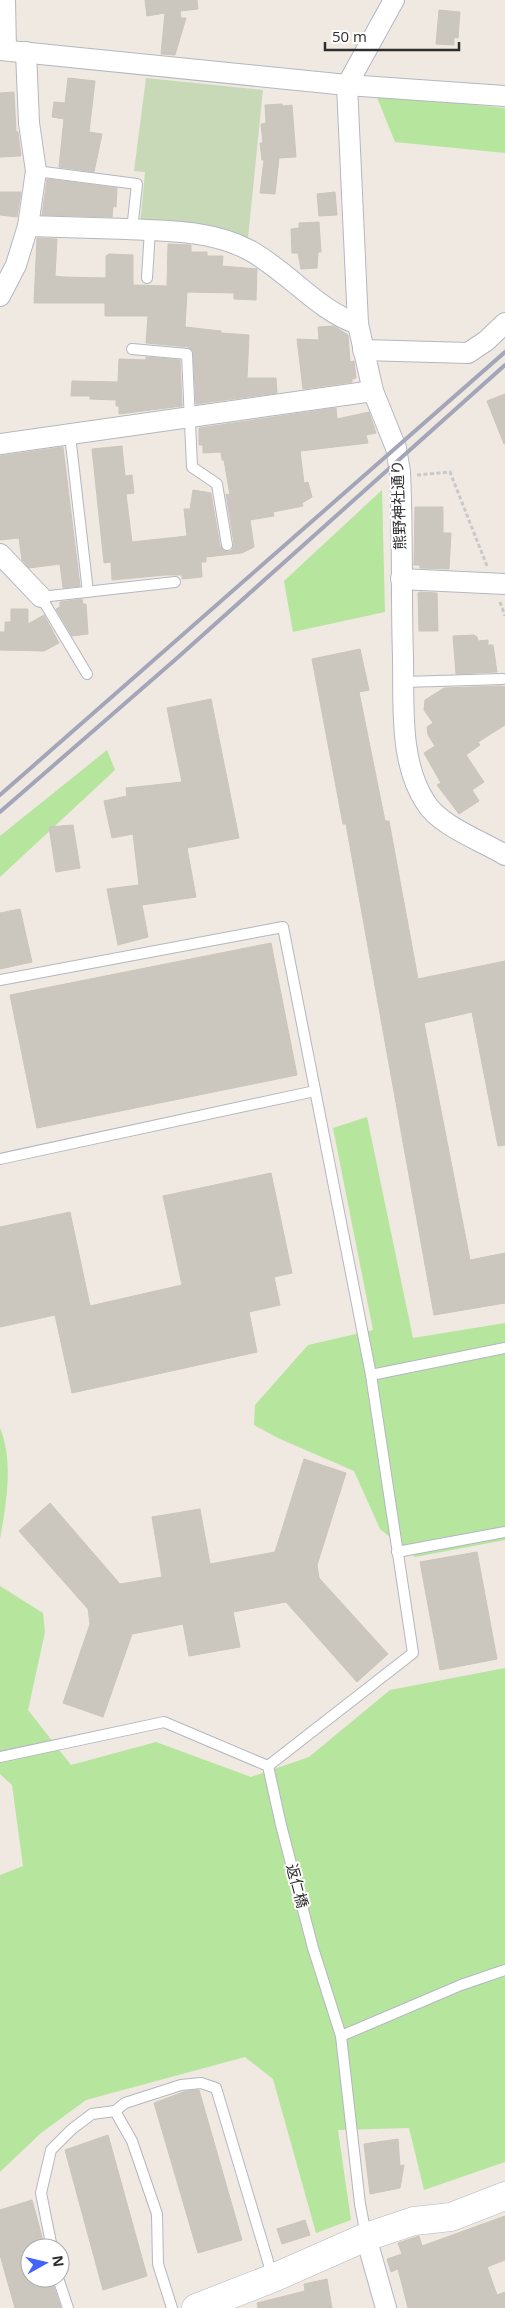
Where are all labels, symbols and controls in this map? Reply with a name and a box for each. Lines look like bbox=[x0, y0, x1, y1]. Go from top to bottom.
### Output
scale bar bbox=[325, 20, 459, 52]
text: 50 m bbox=[332, 26, 367, 46]
street label: 熊野神社通り bbox=[386, 460, 410, 550]
street label: 返仁橋 bbox=[282, 1861, 313, 1910]
north arrow bbox=[20, 2238, 70, 2288]
text: N bbox=[48, 2254, 69, 2268]

